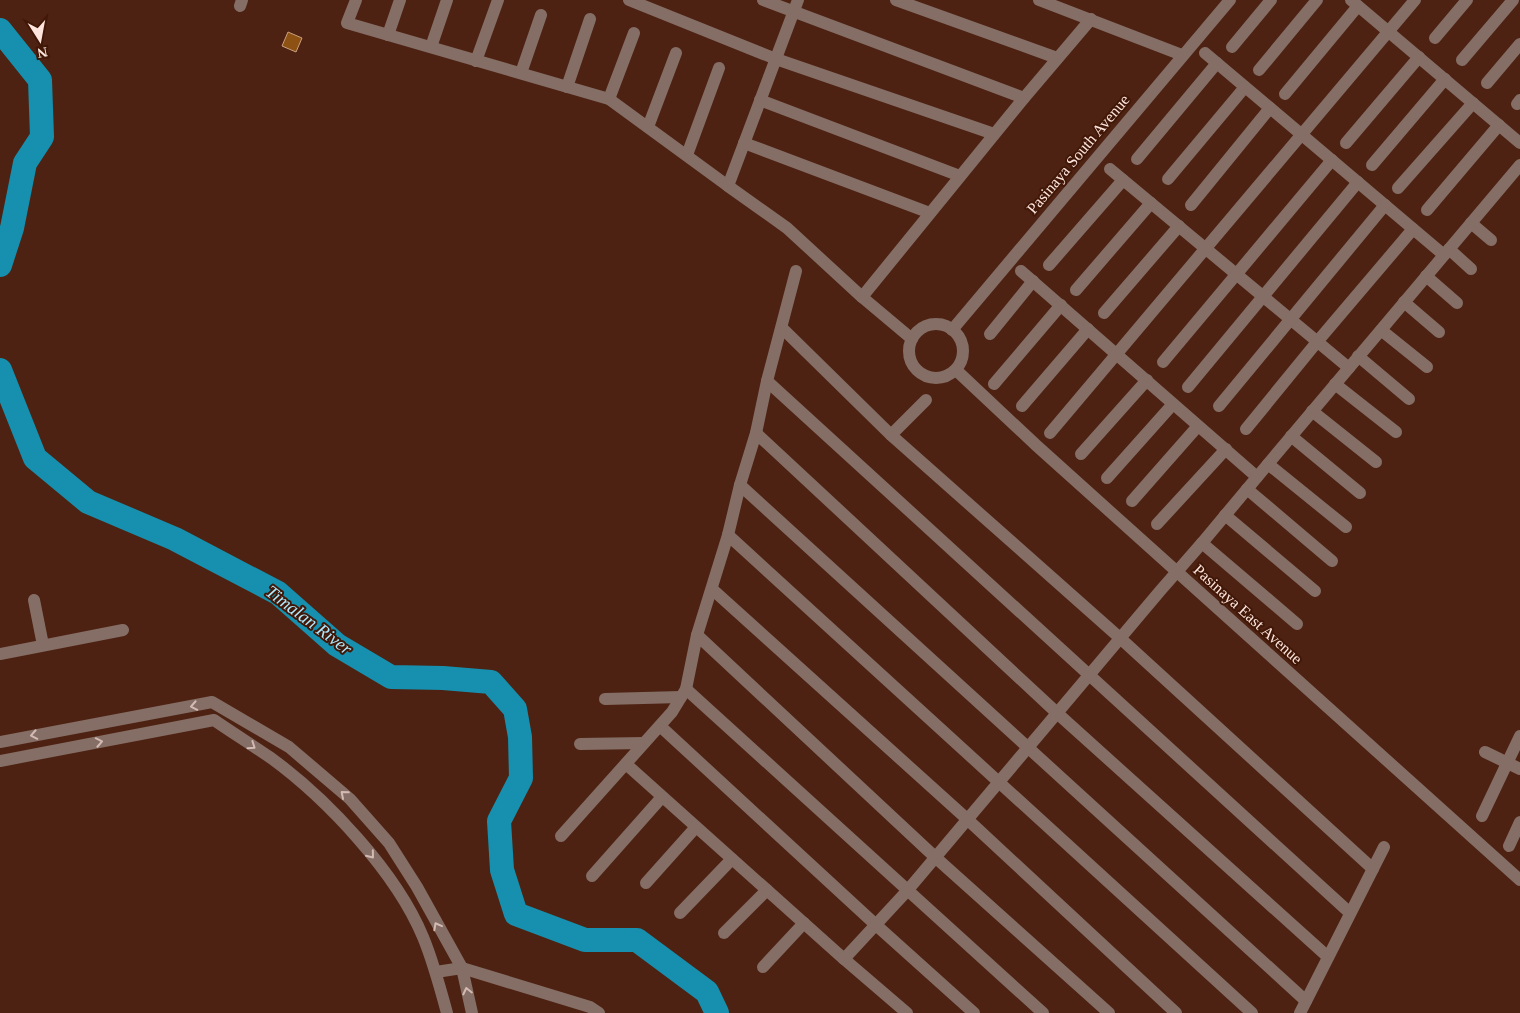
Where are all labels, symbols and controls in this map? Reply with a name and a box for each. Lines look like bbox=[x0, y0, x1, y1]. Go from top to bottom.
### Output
north arrow bbox=[15, 15, 65, 65]
text: N bbox=[36, 44, 49, 61]
street label: Pasinaya South Avenue bbox=[1023, 91, 1133, 218]
street label: Pasinaya East Avenue bbox=[1190, 561, 1306, 668]
water label: Timalan River bbox=[262, 581, 357, 659]
one-way arrow bbox=[189, 700, 198, 710]
one-way arrow bbox=[30, 730, 38, 740]
one-way arrow bbox=[95, 737, 104, 747]
one-way arrow bbox=[247, 739, 256, 749]
one-way arrow bbox=[341, 791, 350, 800]
one-way arrow bbox=[365, 850, 374, 859]
one-way arrow bbox=[433, 922, 443, 931]
one-way arrow bbox=[462, 986, 473, 995]

